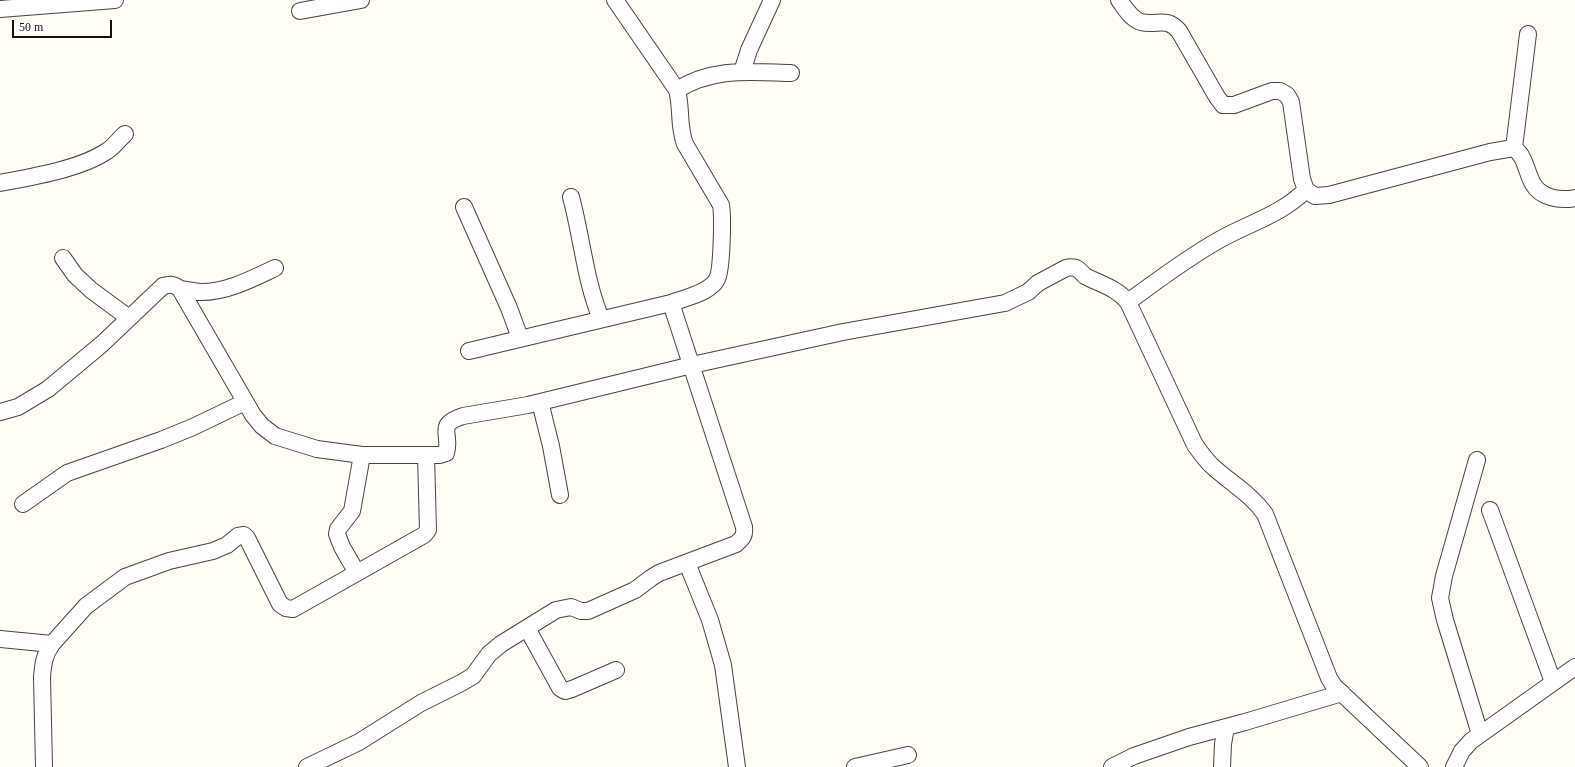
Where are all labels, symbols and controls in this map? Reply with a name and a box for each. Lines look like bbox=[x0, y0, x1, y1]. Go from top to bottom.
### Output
scale bar bbox=[14, 12, 114, 38]
text: 50 m bbox=[19, 20, 43, 34]

